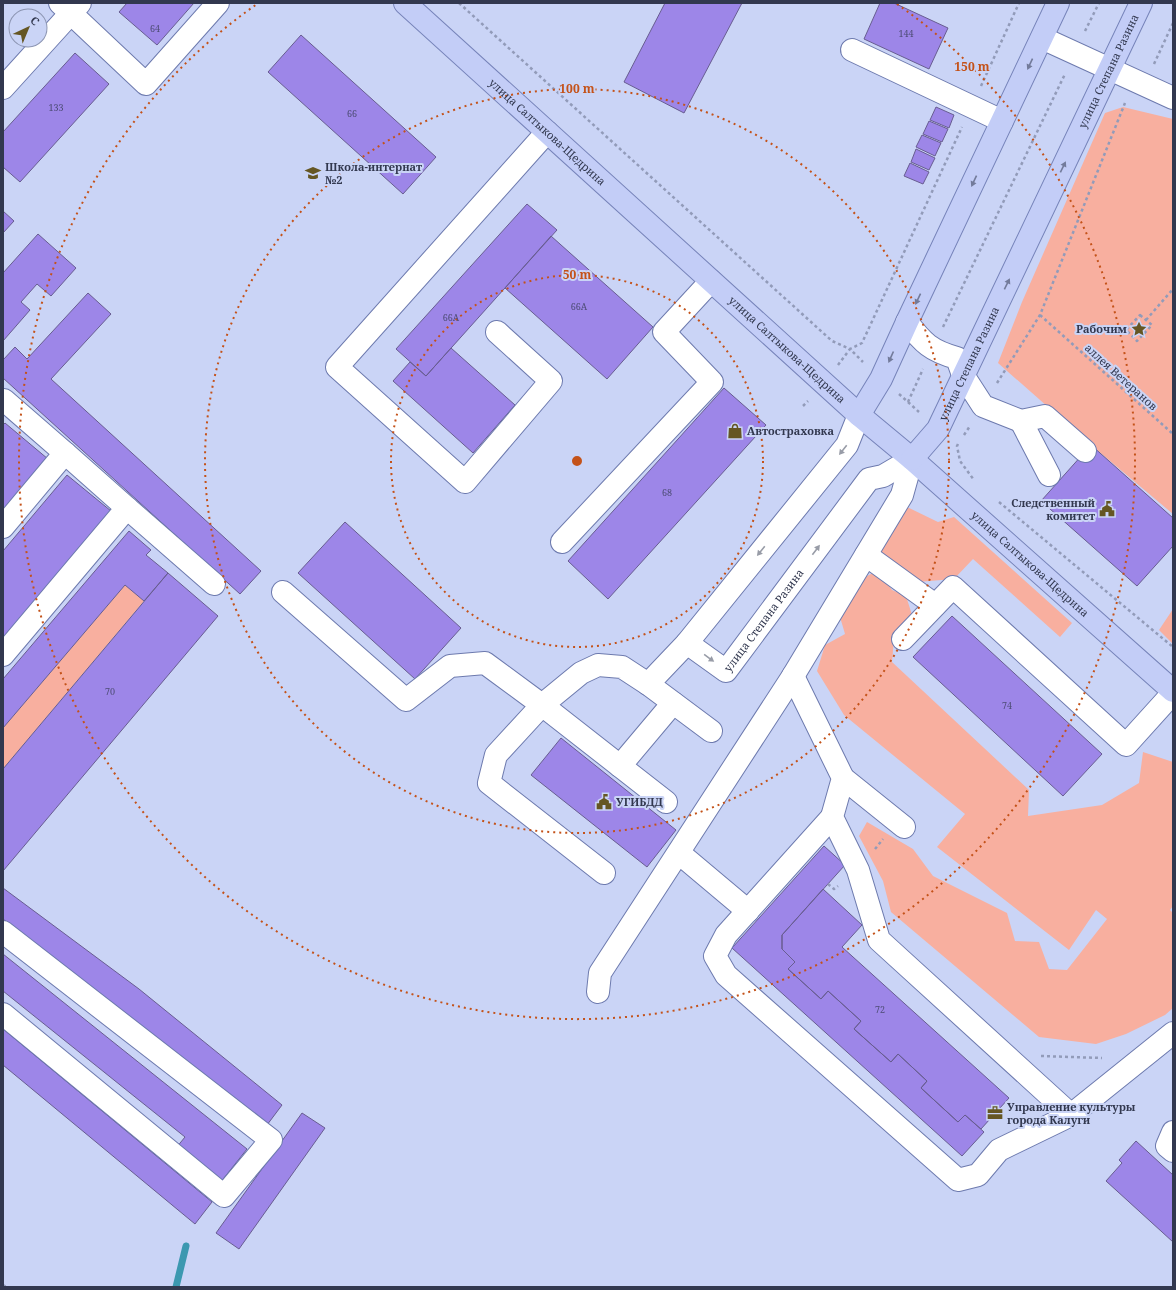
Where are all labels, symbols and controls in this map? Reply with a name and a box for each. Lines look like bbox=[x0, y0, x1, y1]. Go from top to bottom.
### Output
north arrow bbox=[8, 8, 48, 48]
street label: улица Степана Разина bbox=[1074, 11, 1142, 131]
text: С bbox=[27, 13, 43, 28]
house number: 64 bbox=[150, 22, 160, 35]
house number: 144 bbox=[898, 27, 914, 40]
text: 150 m bbox=[954, 58, 990, 75]
one-way arrow bbox=[1026, 58, 1032, 70]
street label: улица Салтыкова-Щедрина bbox=[486, 75, 609, 189]
text: 100 m bbox=[559, 80, 595, 97]
house number: 133 bbox=[48, 101, 64, 114]
house number: 66 bbox=[347, 107, 357, 120]
place label: Школа-интернат №2 bbox=[325, 159, 422, 187]
one-way arrow bbox=[1060, 161, 1066, 173]
school or university icon: Школа-интернат №2 bbox=[304, 164, 322, 182]
one-way arrow bbox=[971, 175, 977, 187]
text: 50 m bbox=[563, 266, 591, 283]
one-way arrow bbox=[1004, 279, 1010, 290]
street label: улица Салтыкова-Щедрина bbox=[726, 292, 849, 406]
one-way arrow bbox=[915, 293, 921, 304]
house number: 66А bbox=[571, 300, 588, 313]
street label: улица Степана Разина bbox=[935, 304, 1002, 423]
house number: 66А bbox=[443, 311, 460, 324]
place icon: Рабочим bbox=[1130, 320, 1148, 338]
place label: Рабочим bbox=[1076, 321, 1128, 336]
street label: аллея Ветеранов bbox=[1082, 340, 1161, 413]
one-way arrow bbox=[888, 352, 894, 364]
shop icon: Автостраховка bbox=[726, 422, 744, 440]
place label: Автостраховка bbox=[747, 423, 834, 438]
one-way arrow bbox=[839, 444, 847, 455]
centre of rings bbox=[570, 454, 584, 468]
house number: 68 bbox=[662, 486, 672, 499]
place label: Следственный комитет bbox=[1011, 495, 1096, 523]
public building icon: Следственный комитет bbox=[1098, 500, 1116, 518]
street label: улица Салтыкова-Щедрина bbox=[968, 507, 1093, 620]
one-way arrow bbox=[812, 545, 820, 556]
one-way arrow bbox=[757, 546, 766, 557]
street label: улица Степана Разина bbox=[720, 566, 807, 675]
one-way arrow bbox=[703, 654, 714, 662]
house number: 70 bbox=[105, 685, 115, 698]
house number: 74 bbox=[1002, 699, 1012, 712]
public building icon: УГИБДД bbox=[595, 793, 613, 811]
place label: УГИБДД bbox=[616, 794, 663, 809]
house number: 72 bbox=[875, 1003, 885, 1016]
place label: Управление культуры города Калуги bbox=[1007, 1099, 1136, 1127]
office icon: Управление культуры города Калуги bbox=[986, 1104, 1004, 1122]

